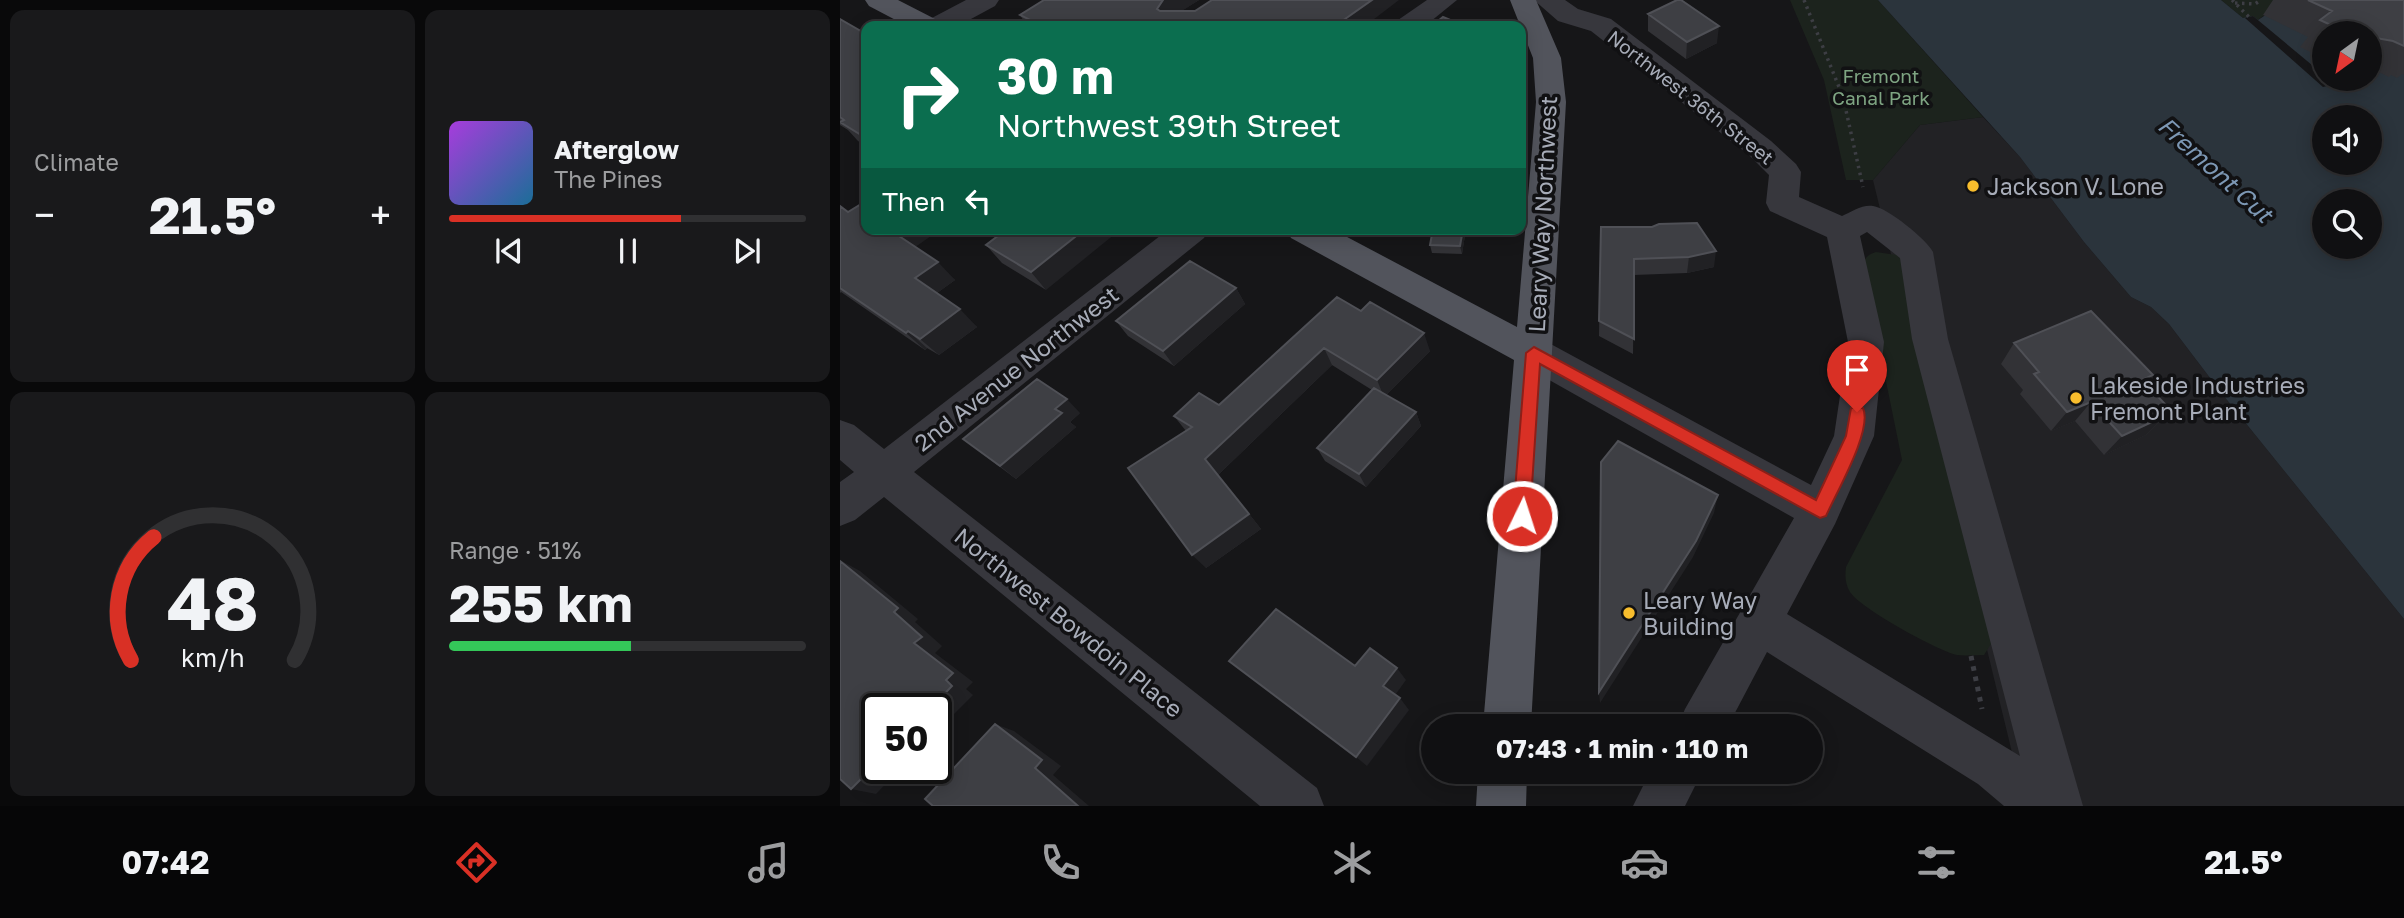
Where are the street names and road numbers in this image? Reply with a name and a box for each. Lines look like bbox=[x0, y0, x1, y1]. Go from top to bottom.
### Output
street label: Northwest 36th Street bbox=[1603, 25, 1779, 169]
street label: Leary Way Northwest bbox=[1522, 95, 1562, 333]
street label: 2nd Avenue Northwest bbox=[908, 280, 1124, 456]
street label: Northwest Bowdoin Place bbox=[949, 521, 1189, 723]

